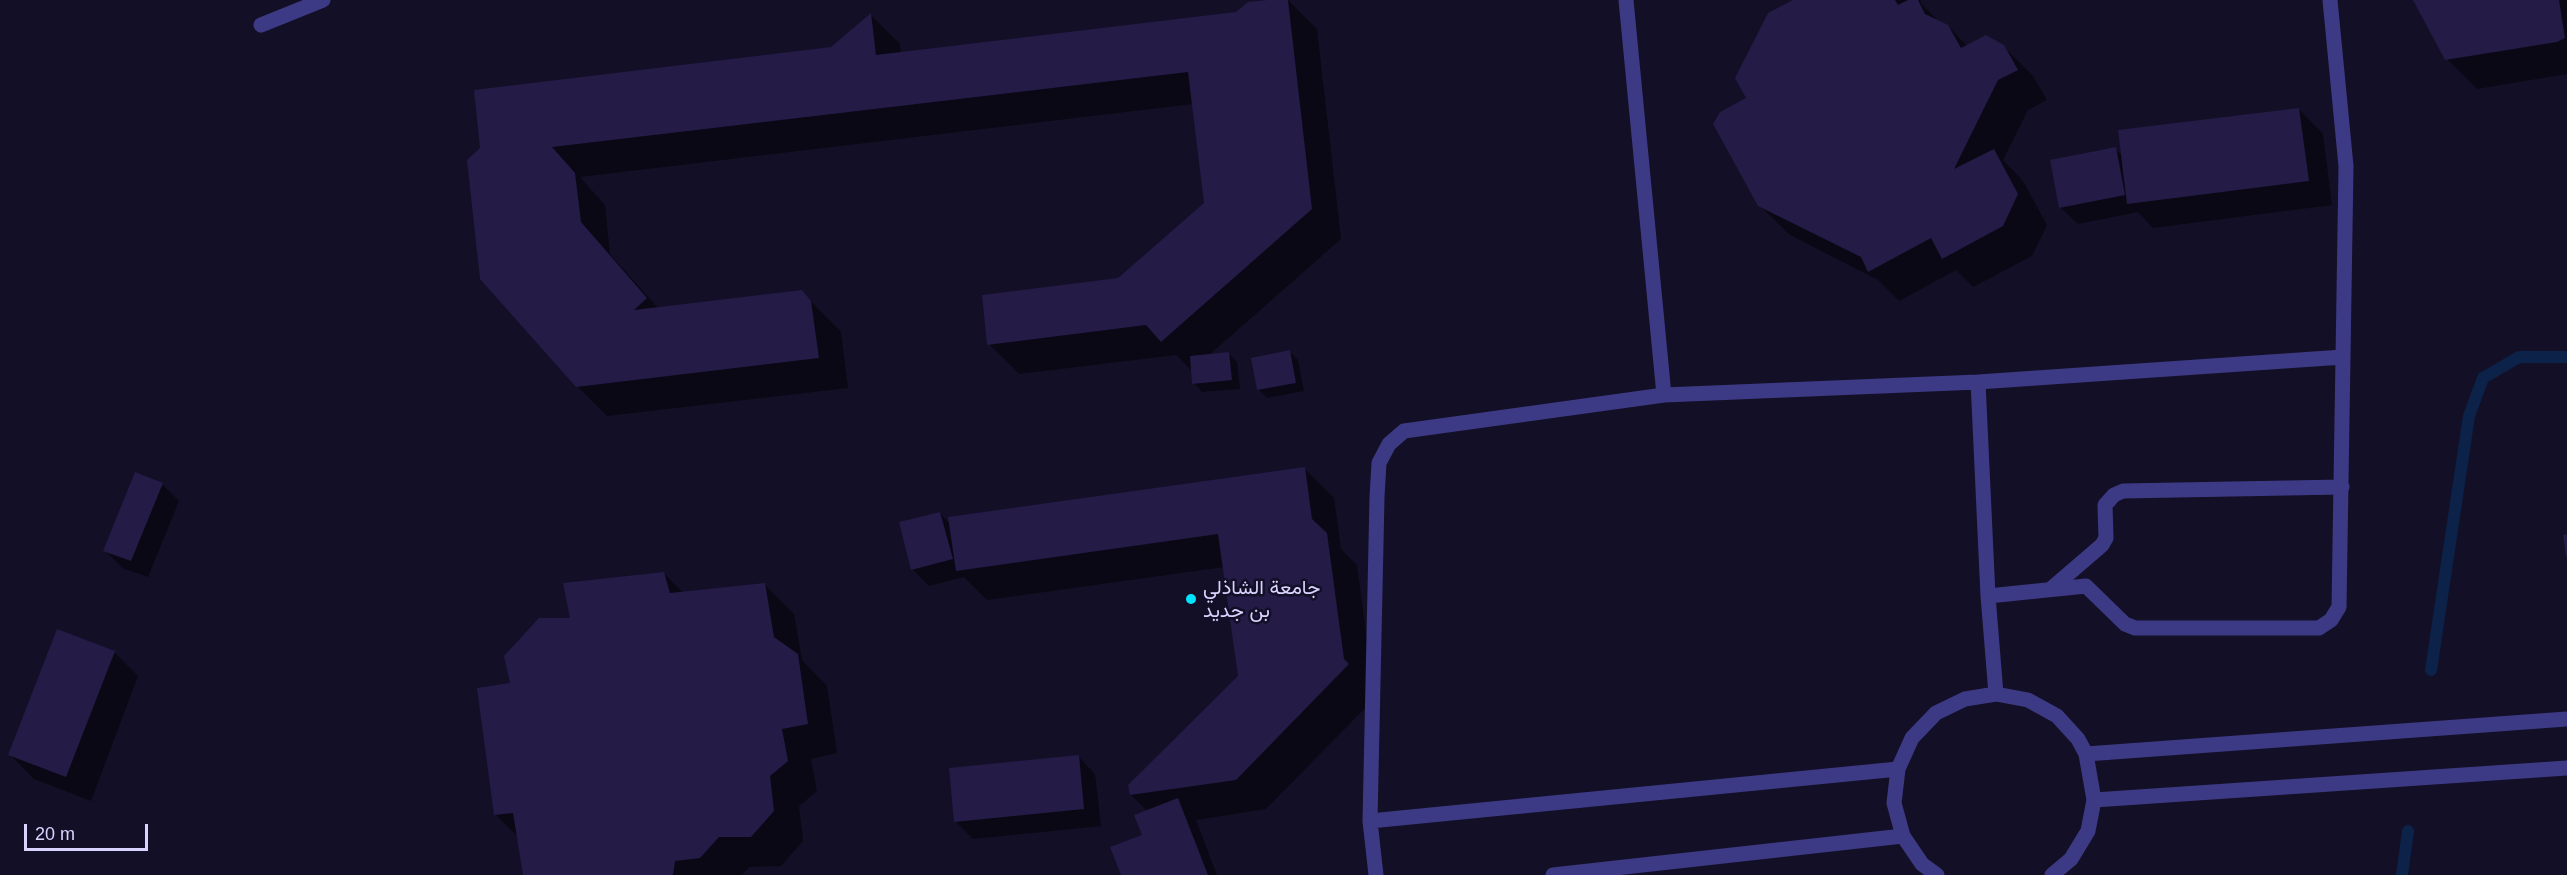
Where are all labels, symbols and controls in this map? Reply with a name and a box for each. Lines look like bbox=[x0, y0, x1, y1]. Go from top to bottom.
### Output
place label: جامعة الشاذلي بن جديد bbox=[1203, 576, 1320, 623]
marker: جامعة الشاذلي بن جديد bbox=[1184, 592, 1198, 606]
scale bar bbox=[27, 812, 152, 850]
text: 20 m bbox=[35, 824, 75, 844]

